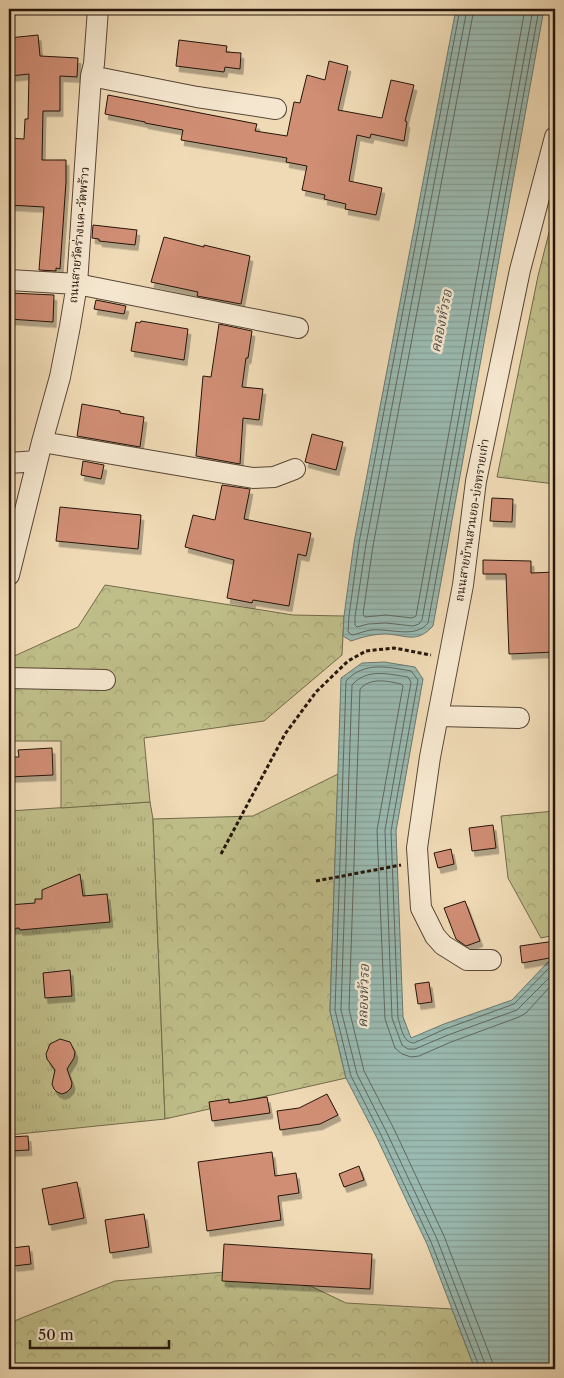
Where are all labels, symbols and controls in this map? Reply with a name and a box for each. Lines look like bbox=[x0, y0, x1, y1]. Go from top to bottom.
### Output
street label: ถนนสายวัดร่างแค-วัดพร้าว bbox=[65, 166, 92, 304]
water label: คลองหัวรอ bbox=[426, 287, 456, 354]
street label: ถนนสายบ้านสวนยอ-บ่อทรายเก่า bbox=[451, 437, 492, 602]
water label: คลองหัวรอ bbox=[353, 963, 373, 1028]
scale bar bbox=[30, 1318, 169, 1350]
text: 50 m bbox=[38, 1325, 74, 1344]

